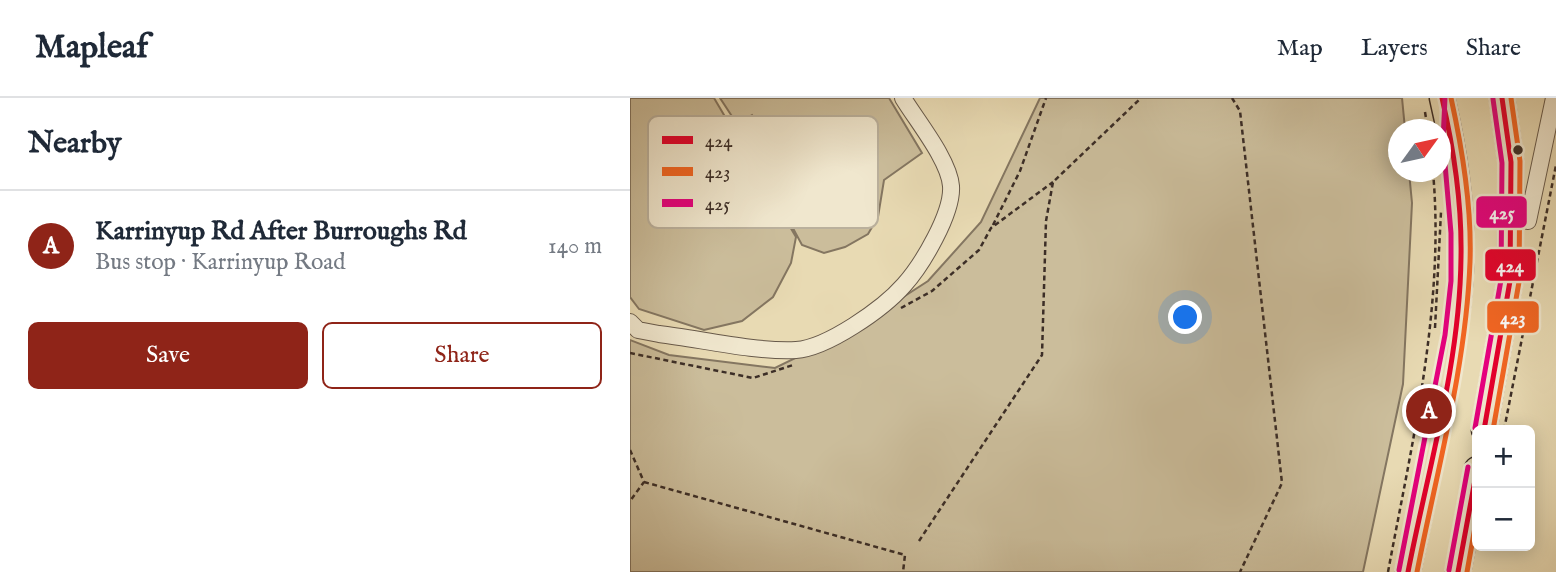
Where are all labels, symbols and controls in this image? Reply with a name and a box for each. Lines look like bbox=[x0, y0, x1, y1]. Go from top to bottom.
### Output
text: Mapleaf bbox=[35, 27, 148, 69]
text: Map bbox=[1277, 33, 1323, 64]
text: Layers bbox=[1361, 33, 1428, 64]
text: Share bbox=[1466, 33, 1521, 64]
legend bbox=[648, 116, 878, 228]
north arrow bbox=[1388, 119, 1451, 182]
text: Nearby bbox=[28, 125, 121, 163]
text: 424 bbox=[705, 130, 733, 154]
unlabelled marker bbox=[1511, 143, 1525, 157]
text: 423 bbox=[705, 161, 730, 185]
text: 425 bbox=[705, 193, 730, 217]
line badge: 425 bbox=[1475, 195, 1528, 229]
text: 425 bbox=[1489, 202, 1515, 226]
text: Karrinyup Rd After Burroughs Rd bbox=[95, 215, 467, 248]
text: A bbox=[43, 232, 59, 261]
text: 140 m bbox=[548, 232, 602, 261]
text: Bus stop · Karrinyup Road bbox=[95, 248, 346, 277]
line badge: 424 bbox=[1484, 248, 1537, 282]
text: 424 bbox=[1496, 255, 1524, 279]
your location bbox=[1168, 300, 1202, 334]
line badge: 423 bbox=[1486, 300, 1540, 334]
text: 423 bbox=[1500, 307, 1526, 331]
button: Save bbox=[28, 322, 308, 389]
button: Share bbox=[322, 322, 602, 389]
pin: A bbox=[1406, 385, 1452, 437]
map controls bbox=[1472, 425, 1535, 551]
button: + bbox=[1472, 425, 1535, 488]
button: − bbox=[1472, 488, 1535, 551]

